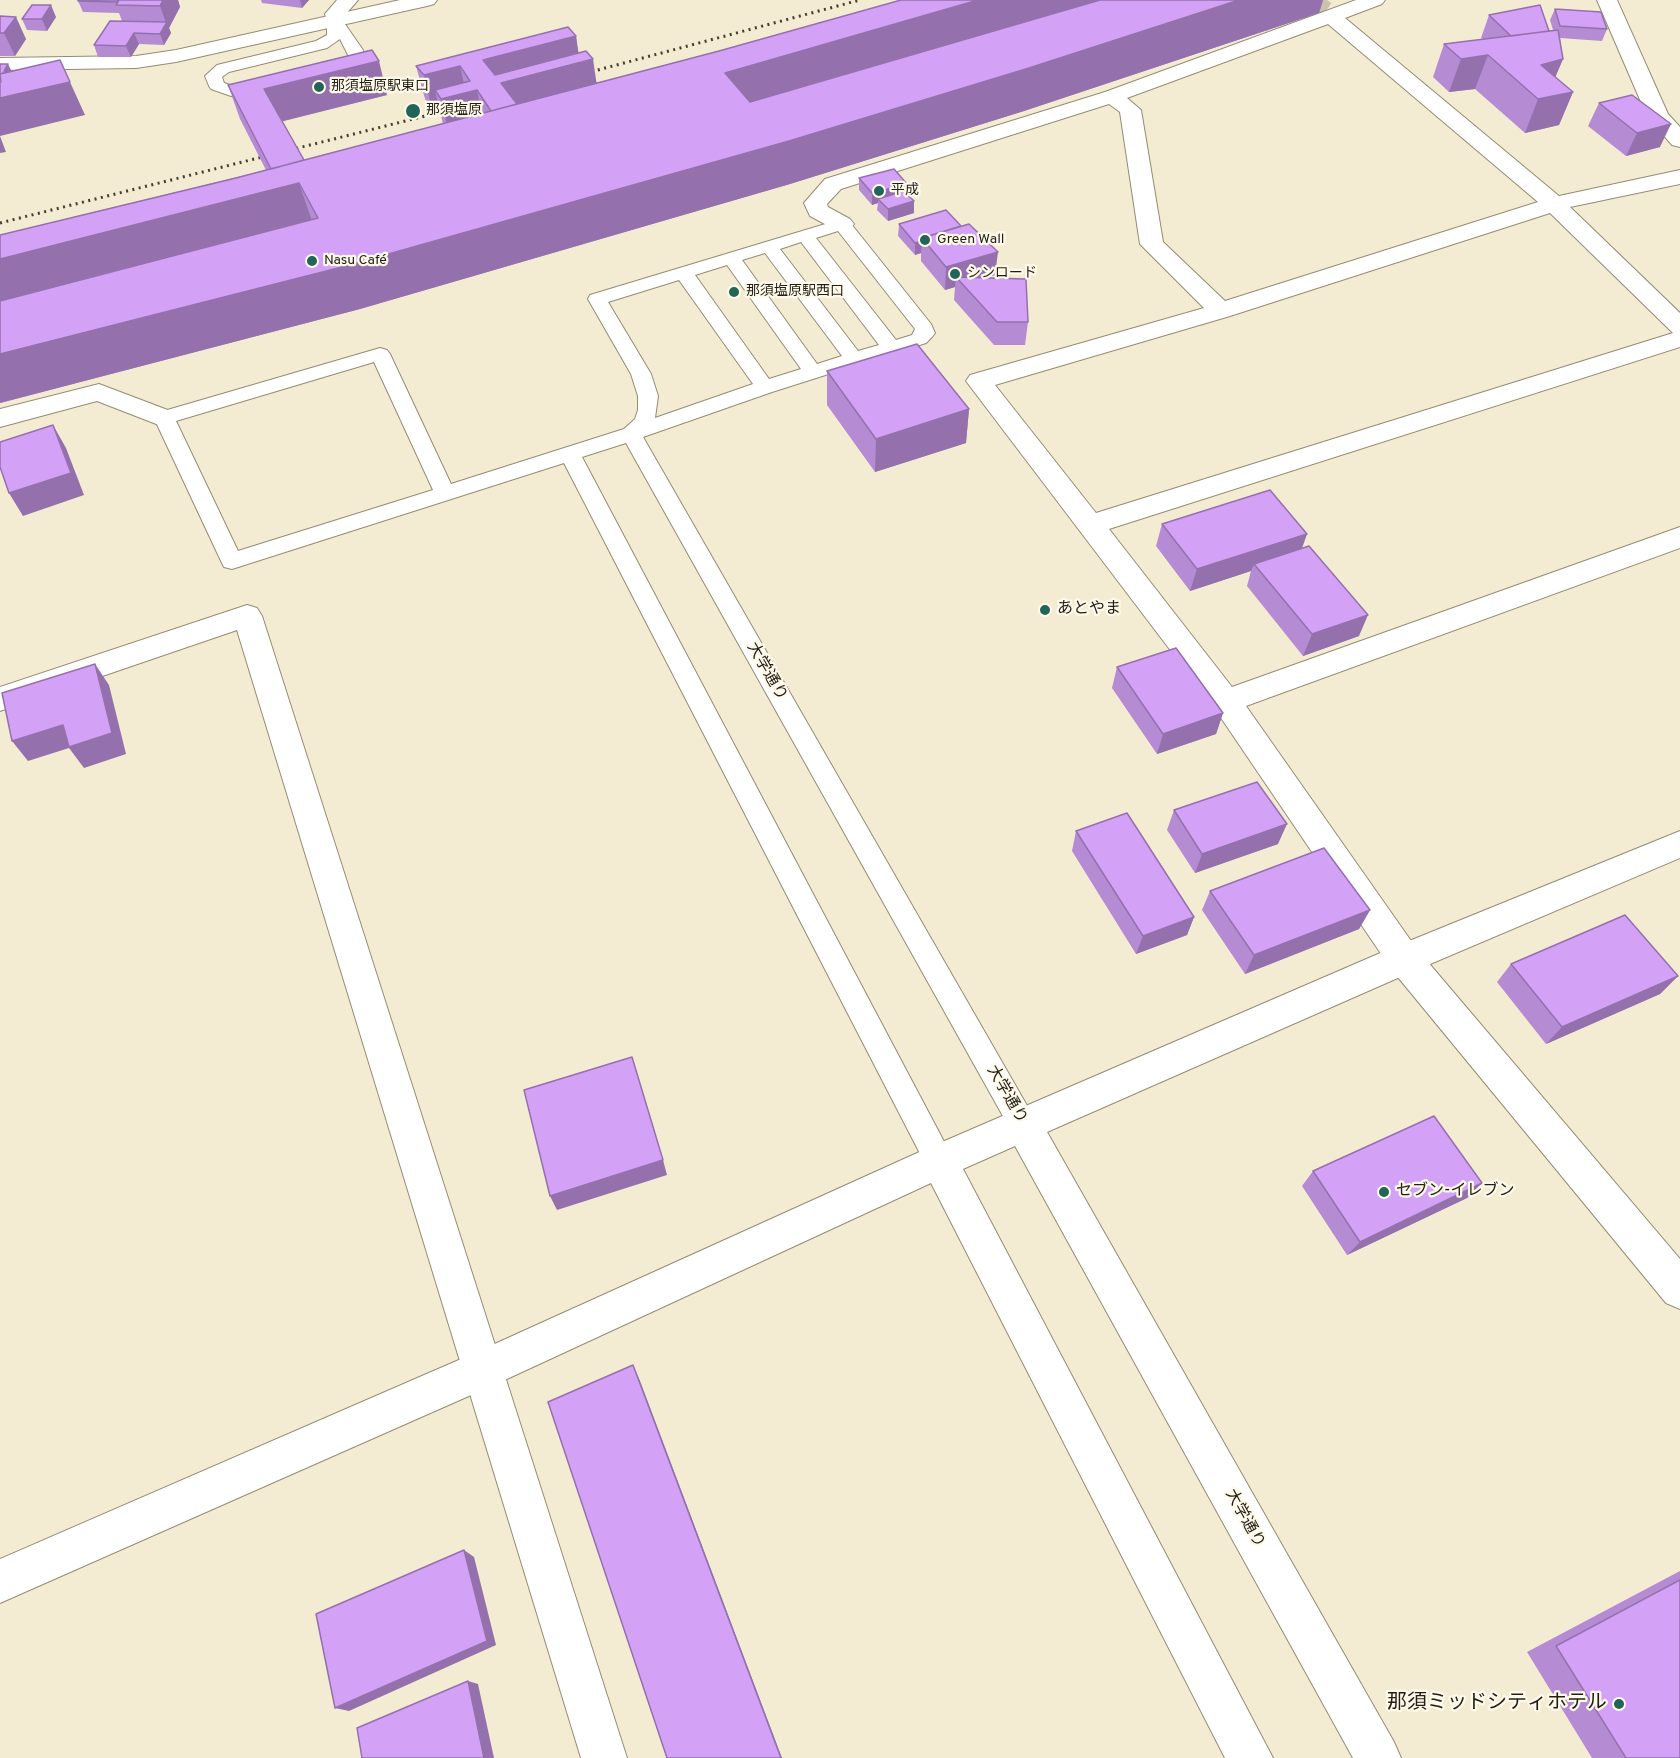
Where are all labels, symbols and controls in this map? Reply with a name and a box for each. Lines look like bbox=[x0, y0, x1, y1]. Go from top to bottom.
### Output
place label: 那須塩原駅東口 bbox=[331, 79, 429, 95]
marker: 那須塩原駅東口 bbox=[312, 80, 326, 94]
marker: 那須塩原 bbox=[404, 102, 422, 120]
place label: 那須塩原 bbox=[426, 103, 482, 119]
place label: 平成 bbox=[891, 183, 919, 199]
marker: 平成 bbox=[872, 184, 886, 198]
place label: Green Wall bbox=[937, 232, 1004, 248]
marker: Green Wall bbox=[918, 233, 932, 247]
place label: Nasu Café bbox=[324, 253, 387, 269]
marker: Nasu Café bbox=[305, 254, 319, 268]
place label: シンロード bbox=[967, 266, 1037, 282]
marker: シンロード bbox=[948, 267, 962, 281]
place label: 那須塩原駅西口 bbox=[746, 284, 844, 300]
marker: 那須塩原駅西口 bbox=[727, 285, 741, 299]
place label: あとやま bbox=[1057, 600, 1121, 620]
marker: あとやま bbox=[1038, 603, 1052, 617]
street label: 大学通り bbox=[742, 639, 790, 705]
street label: 大学通り bbox=[982, 1062, 1030, 1128]
place label: セブン-イレブン bbox=[1396, 1182, 1514, 1202]
marker: セブン-イレブン bbox=[1377, 1185, 1391, 1199]
street label: 大学通り bbox=[1220, 1486, 1268, 1552]
place label: 那須ミッドシティホテル bbox=[1387, 1692, 1607, 1716]
marker: 那須ミッドシティホテル bbox=[1612, 1697, 1626, 1711]

